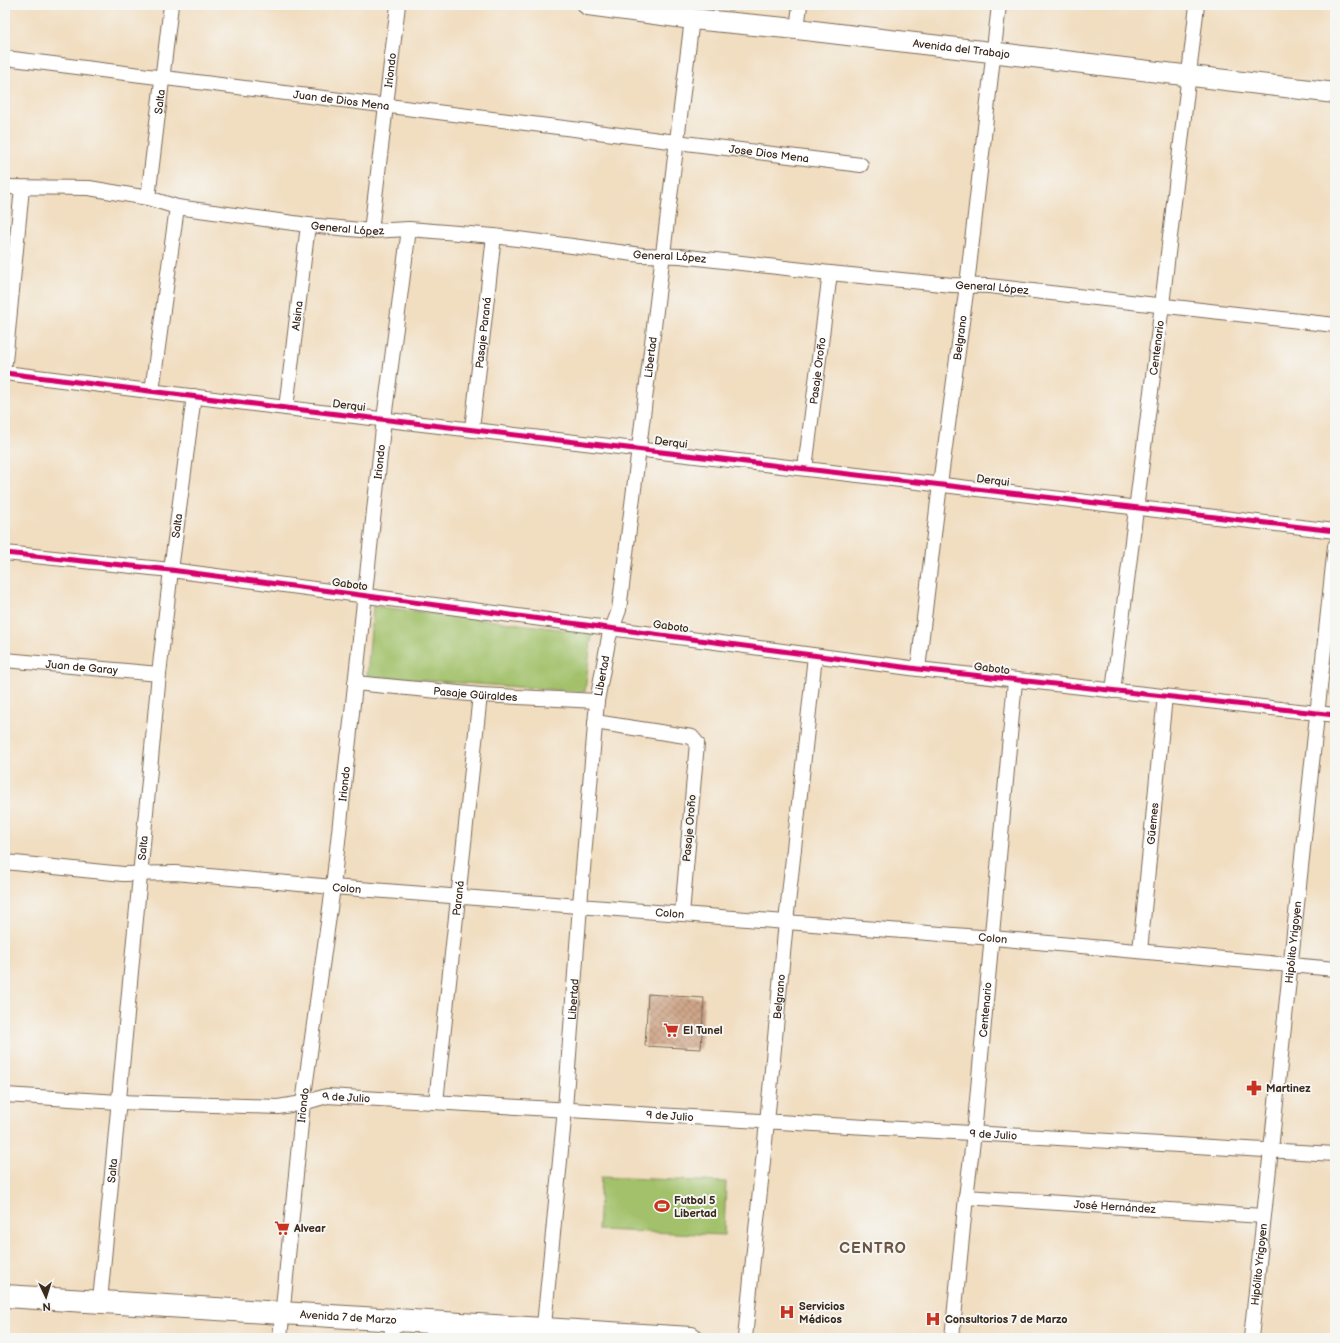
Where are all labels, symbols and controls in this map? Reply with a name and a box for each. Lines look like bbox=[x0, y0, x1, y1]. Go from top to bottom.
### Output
street label: Avenida del Trabajo bbox=[912, 37, 1011, 61]
street label: Iriondo bbox=[382, 52, 399, 88]
street label: Juan de Dios Mena bbox=[292, 88, 390, 113]
street label: Salta bbox=[152, 89, 168, 115]
street label: Jose Dios Mena bbox=[728, 143, 810, 165]
street label: General López bbox=[310, 219, 385, 238]
street label: General López bbox=[632, 248, 708, 266]
street label: General López bbox=[955, 279, 1030, 298]
street label: Pasaje Paraná bbox=[473, 296, 494, 369]
street label: Alsina bbox=[289, 300, 306, 331]
street label: Belgrano bbox=[951, 314, 970, 361]
street label: Centenario bbox=[1147, 320, 1167, 376]
street label: Libertad bbox=[642, 336, 660, 379]
street label: Pasaje Oroño bbox=[807, 337, 829, 405]
street label: Derqui bbox=[332, 397, 366, 414]
street label: Derqui bbox=[654, 434, 688, 451]
street label: Iriondo bbox=[371, 444, 388, 480]
street label: Derqui bbox=[976, 472, 1010, 489]
street label: Salta bbox=[169, 513, 185, 539]
street label: Gaboto bbox=[331, 576, 369, 593]
street label: Gaboto bbox=[652, 618, 690, 635]
street label: Libertad bbox=[592, 654, 612, 697]
street label: Juan de Garay bbox=[45, 658, 118, 677]
street label: Gaboto bbox=[973, 660, 1011, 677]
street label: Pasaje Güiraldes bbox=[433, 685, 518, 704]
street label: Iriondo bbox=[336, 766, 353, 802]
street label: Pasaje Oroño bbox=[680, 794, 699, 862]
street label: Güemes bbox=[1144, 802, 1162, 845]
street label: Salta bbox=[135, 835, 151, 861]
street label: Paraná bbox=[450, 880, 467, 916]
street label: Colon bbox=[332, 881, 362, 896]
street label: Hipólito Yrigoyen bbox=[1283, 901, 1304, 984]
street label: Colon bbox=[655, 906, 685, 921]
street label: Colon bbox=[978, 931, 1008, 946]
street label: Belgrano bbox=[771, 974, 788, 1020]
street label: Libertad bbox=[566, 978, 582, 1020]
street label: Centenario bbox=[977, 982, 995, 1038]
supermarket icon: El Tunel bbox=[662, 1021, 680, 1039]
place label: El Tunel bbox=[683, 1024, 723, 1037]
pharmacy icon: Martinez bbox=[1245, 1079, 1263, 1097]
place label: Martinez bbox=[1266, 1082, 1311, 1095]
street label: Iriondo bbox=[295, 1087, 312, 1123]
street label: 9 de Julio bbox=[321, 1090, 371, 1105]
street label: 9 de Julio bbox=[646, 1108, 694, 1124]
street label: 9 de Julio bbox=[969, 1127, 1017, 1143]
street label: Salta bbox=[105, 1158, 120, 1183]
place label: Futbol 5 Libertad bbox=[674, 1194, 717, 1220]
sports icon: Futbol 5 Libertad bbox=[653, 1197, 671, 1215]
street label: José Hernández bbox=[1073, 1198, 1157, 1216]
supermarket icon: Alvear bbox=[273, 1219, 291, 1237]
place label: Alvear bbox=[293, 1222, 326, 1235]
street label: Hipólito Yrigoyen bbox=[1248, 1223, 1270, 1306]
district label: CENTRO bbox=[839, 1239, 907, 1258]
north arrow bbox=[26, 1277, 66, 1317]
text: N bbox=[42, 1300, 51, 1313]
place label: Servicios Médicos bbox=[799, 1300, 845, 1326]
hospital icon: Servicios Médicos bbox=[778, 1303, 796, 1321]
street label: Avenida 7 de Marzo bbox=[300, 1308, 397, 1327]
hospital icon: Consultorios 7 de Marzo bbox=[924, 1310, 942, 1328]
place label: Consultorios 7 de Marzo bbox=[945, 1313, 1067, 1326]

